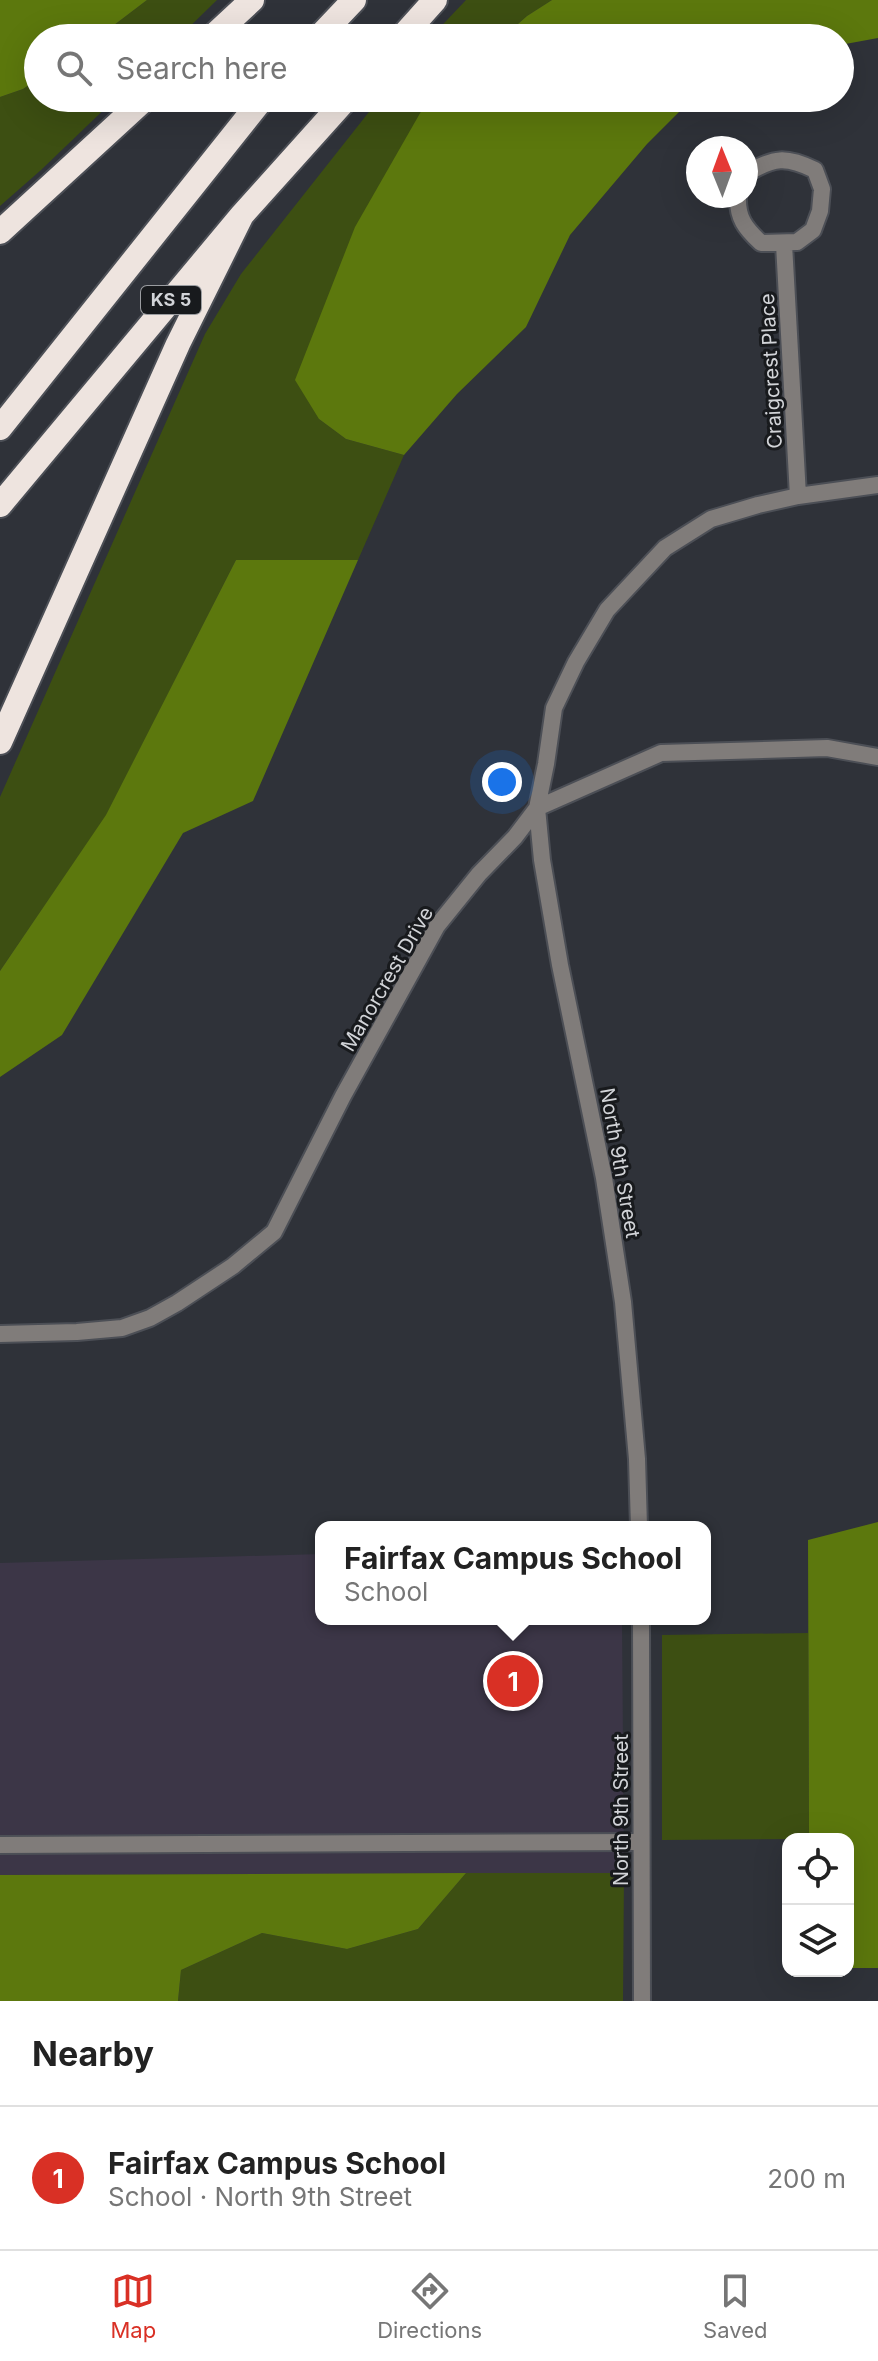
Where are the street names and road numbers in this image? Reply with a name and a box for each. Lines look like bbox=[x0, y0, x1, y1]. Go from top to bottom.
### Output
road number: KS 5 bbox=[141, 286, 201, 314]
street label: Craigcrest Place bbox=[755, 293, 787, 449]
street label: Manorcrest Drive bbox=[336, 902, 438, 1056]
street label: North 9th Street bbox=[595, 1086, 645, 1240]
street label: North 9th Street bbox=[609, 1734, 633, 1886]

